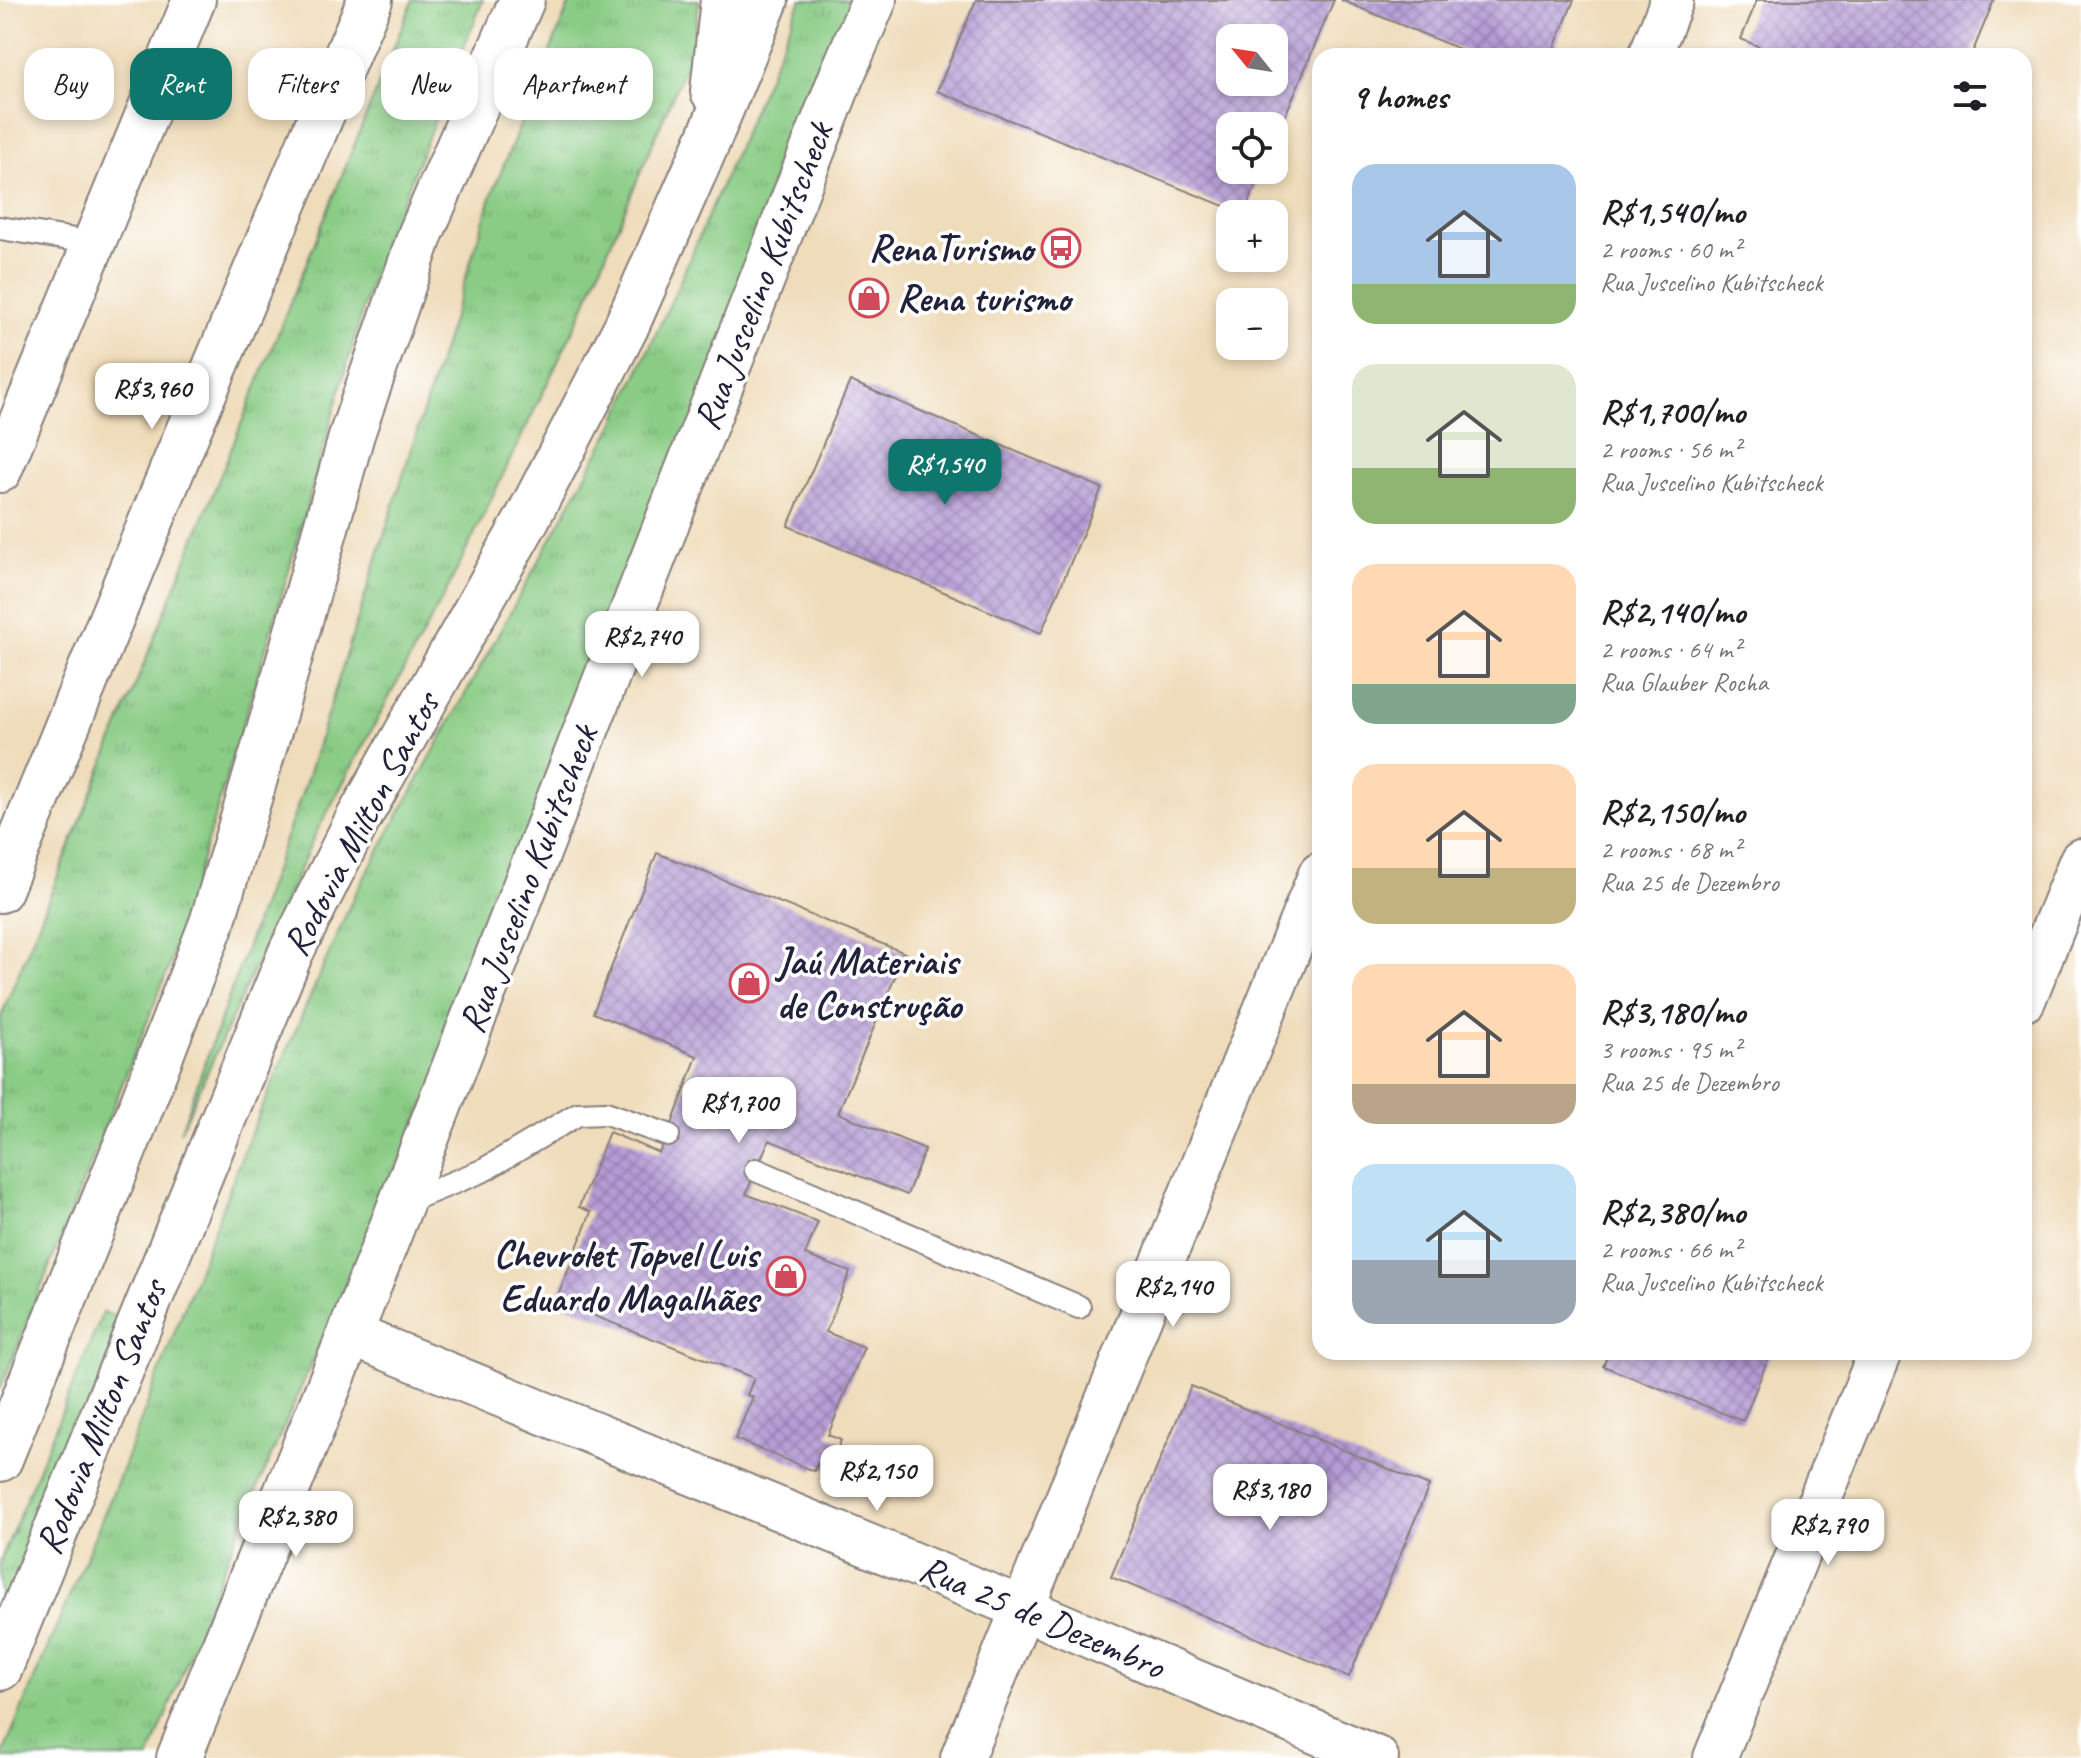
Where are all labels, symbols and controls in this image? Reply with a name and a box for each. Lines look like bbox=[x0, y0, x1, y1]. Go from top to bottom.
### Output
north arrow bbox=[1216, 24, 1288, 96]
map controls bbox=[1216, 24, 1288, 360]
chip: Buy bbox=[24, 48, 114, 120]
chip: Rent bbox=[130, 48, 232, 120]
chip: Filters bbox=[248, 48, 365, 120]
chip: New bbox=[381, 48, 478, 120]
chip: Apartment bbox=[494, 48, 653, 120]
icon: filters bbox=[1948, 74, 1992, 118]
text: 9 homes bbox=[1352, 75, 1448, 118]
button: locate bbox=[1216, 112, 1288, 184]
street label: Rua Juscelino Kubitscheck bbox=[683, 114, 844, 436]
text: R$1,540/mo bbox=[1600, 190, 1745, 233]
icon: home bbox=[1416, 196, 1512, 292]
button: + bbox=[1216, 200, 1288, 272]
place label: RenaTurismo bbox=[869, 225, 1036, 272]
bus stop icon: RenaTurismo bbox=[1040, 227, 1082, 269]
text: 2 rooms · 60 m² bbox=[1600, 233, 1741, 266]
text: Rua Juscelino Kubitscheck bbox=[1600, 266, 1823, 299]
place label: Rena turismo bbox=[897, 275, 1074, 322]
shop icon: Rena turismo bbox=[848, 277, 890, 319]
button: − bbox=[1216, 288, 1288, 360]
pin: R$3,960 bbox=[78, 363, 226, 431]
text: R$3,960 bbox=[113, 372, 191, 405]
text: R$1,700/mo bbox=[1600, 390, 1745, 433]
icon: home bbox=[1416, 396, 1512, 492]
text: 2 rooms · 56 m² bbox=[1600, 433, 1741, 466]
pin: R$1,540 bbox=[871, 439, 1019, 507]
text: R$1,540 bbox=[906, 448, 984, 481]
text: Rua Juscelino Kubitscheck bbox=[1600, 466, 1823, 499]
text: R$2,140/mo bbox=[1600, 590, 1745, 633]
icon: home bbox=[1416, 596, 1512, 692]
pin: R$2,740 bbox=[568, 611, 716, 679]
text: R$2,740 bbox=[603, 620, 681, 653]
text: 2 rooms · 64 m² bbox=[1600, 633, 1741, 666]
text: Rua Glauber Rocha bbox=[1600, 666, 1768, 699]
street label: Rodovia Milton Santos bbox=[272, 682, 452, 964]
street label: Rua Juscelino Kubitscheck bbox=[448, 717, 609, 1039]
text: R$2,150/mo bbox=[1600, 790, 1745, 833]
icon: home bbox=[1416, 796, 1512, 892]
text: 2 rooms · 68 m² bbox=[1600, 833, 1741, 866]
text: Rua 25 de Dezembro bbox=[1600, 866, 1779, 899]
place label: Jaú Materiais de Construção bbox=[774, 938, 963, 1029]
shop icon: Jaú Materiais de Construção bbox=[728, 962, 770, 1004]
text: R$3,180/mo bbox=[1600, 990, 1745, 1033]
icon: home bbox=[1416, 996, 1512, 1092]
text: 3 rooms · 95 m² bbox=[1600, 1033, 1741, 1066]
text: Rua 25 de Dezembro bbox=[1600, 1066, 1779, 1099]
pin: R$1,700 bbox=[665, 1077, 813, 1145]
text: R$1,700 bbox=[700, 1086, 778, 1119]
text: R$2,380/mo bbox=[1600, 1190, 1745, 1233]
icon: home bbox=[1416, 1196, 1512, 1292]
place label: Chevrolet Topvel Luis Eduardo Magalhães bbox=[494, 1231, 762, 1322]
text: 2 rooms · 66 m² bbox=[1600, 1233, 1741, 1266]
shop icon: Chevrolet Topvel Luis Eduardo Magalhães bbox=[765, 1255, 807, 1297]
pin: R$2,140 bbox=[1099, 1261, 1247, 1329]
text: Rua Juscelino Kubitscheck bbox=[1600, 1266, 1823, 1299]
street label: Rodovia Milton Santos bbox=[25, 1270, 178, 1561]
text: R$2,140 bbox=[1134, 1270, 1212, 1303]
pin: R$2,150 bbox=[803, 1445, 951, 1513]
text: R$2,150 bbox=[838, 1454, 916, 1487]
pin: R$3,180 bbox=[1196, 1464, 1344, 1532]
text: R$3,180 bbox=[1231, 1473, 1309, 1506]
pin: R$2,380 bbox=[222, 1491, 370, 1559]
pin: R$2,790 bbox=[1754, 1499, 1902, 1567]
text: R$2,380 bbox=[257, 1500, 335, 1533]
text: R$2,790 bbox=[1789, 1508, 1867, 1541]
street label: Rua 25 de Dezembro bbox=[913, 1544, 1174, 1691]

